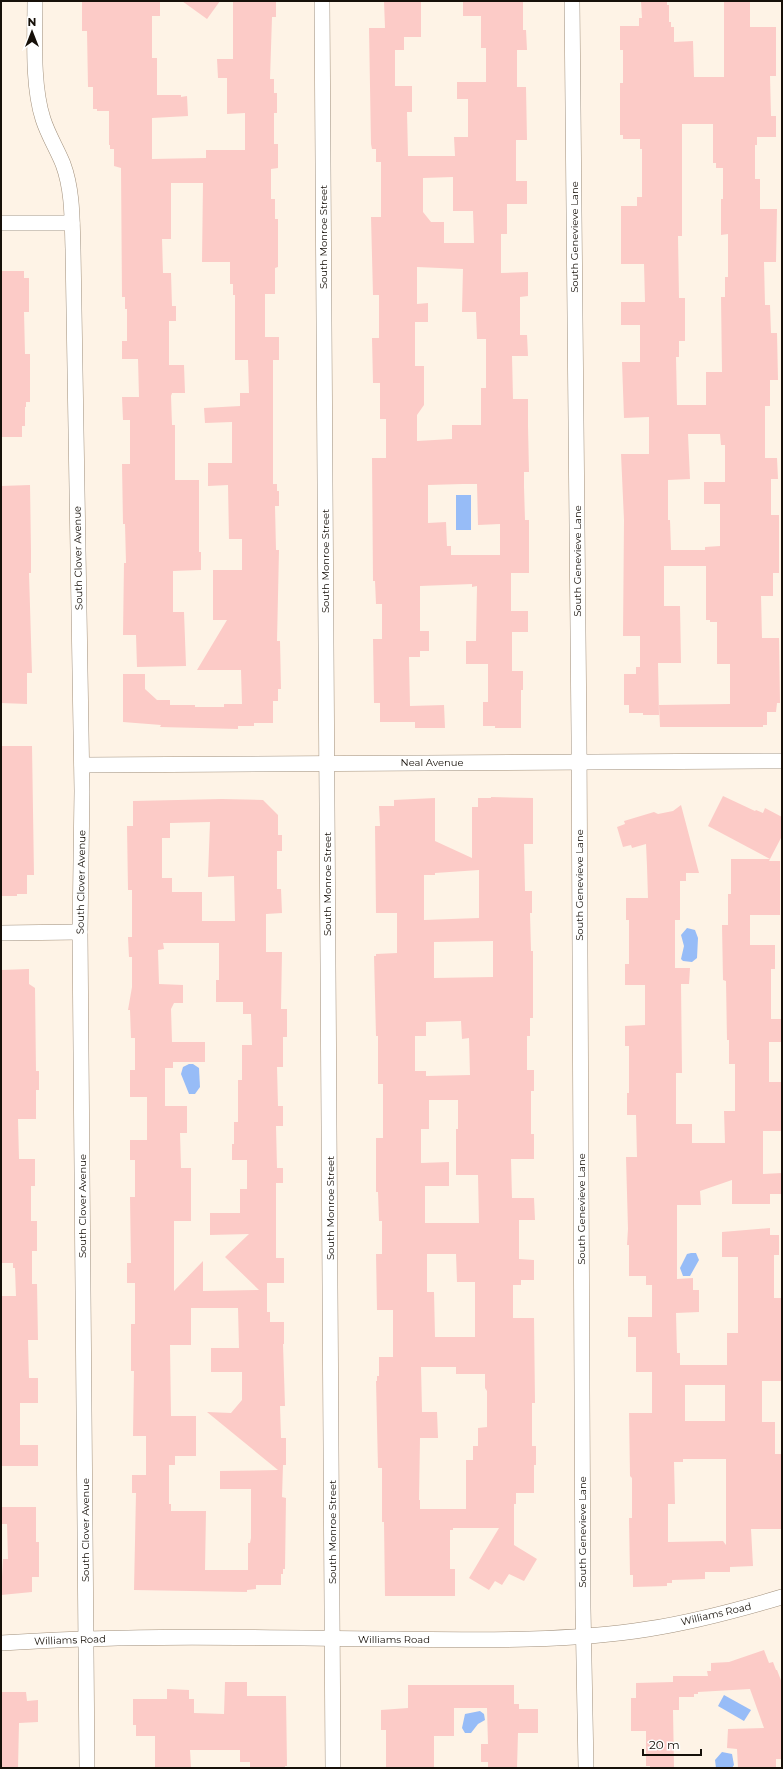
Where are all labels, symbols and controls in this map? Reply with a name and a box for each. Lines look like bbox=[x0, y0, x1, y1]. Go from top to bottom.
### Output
north arrow bbox=[12, 12, 52, 52]
text: N bbox=[28, 15, 36, 29]
street label: South Genevieve Lane bbox=[568, 181, 581, 293]
street label: South Monroe Street bbox=[317, 185, 330, 289]
street label: South Genevieve Lane bbox=[571, 505, 584, 617]
street label: South Clover Avenue bbox=[71, 506, 85, 610]
street label: South Monroe Street bbox=[319, 509, 332, 613]
street label: Neal Avenue bbox=[401, 756, 463, 769]
street label: South Genevieve Lane bbox=[573, 829, 586, 941]
street label: South Clover Avenue bbox=[74, 830, 88, 934]
street label: South Monroe Street bbox=[321, 832, 334, 936]
street label: South Genevieve Lane bbox=[575, 1153, 588, 1265]
street label: South Clover Avenue bbox=[76, 1154, 89, 1258]
street label: South Monroe Street bbox=[324, 1156, 337, 1260]
street label: South Genevieve Lane bbox=[576, 1476, 589, 1588]
street label: South Clover Avenue bbox=[79, 1478, 92, 1582]
street label: South Monroe Street bbox=[326, 1480, 339, 1584]
street label: Williams Road bbox=[680, 1600, 752, 1628]
street label: Williams Road bbox=[34, 1632, 106, 1648]
street label: Williams Road bbox=[358, 1633, 430, 1646]
scale bar bbox=[643, 1731, 701, 1757]
text: 20 m bbox=[649, 1737, 680, 1752]

